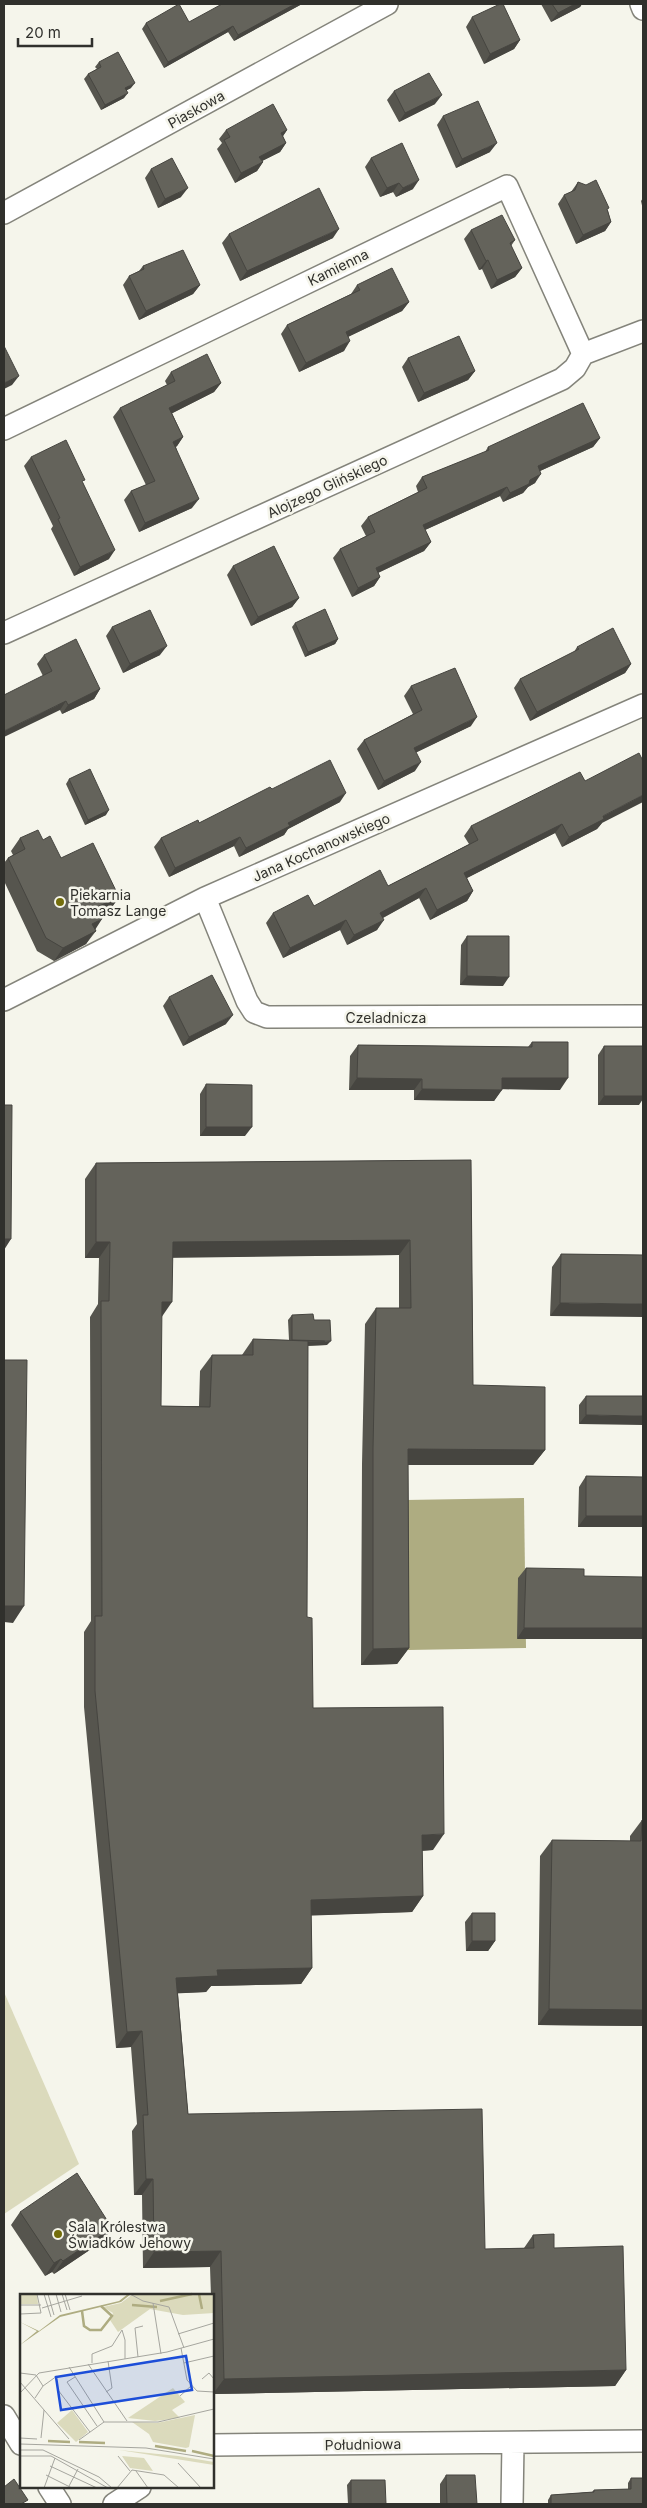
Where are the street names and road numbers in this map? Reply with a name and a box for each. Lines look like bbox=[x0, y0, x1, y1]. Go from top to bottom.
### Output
street label: Piaskowa bbox=[165, 86, 227, 132]
street label: Kamienna bbox=[305, 245, 371, 289]
street label: Alojzego Glińskiego bbox=[264, 451, 390, 521]
street label: Jana Kochanowskiego bbox=[250, 809, 392, 885]
street label: Czeladnicza bbox=[346, 1009, 426, 1026]
street label: Południowa bbox=[325, 2435, 401, 2453]

